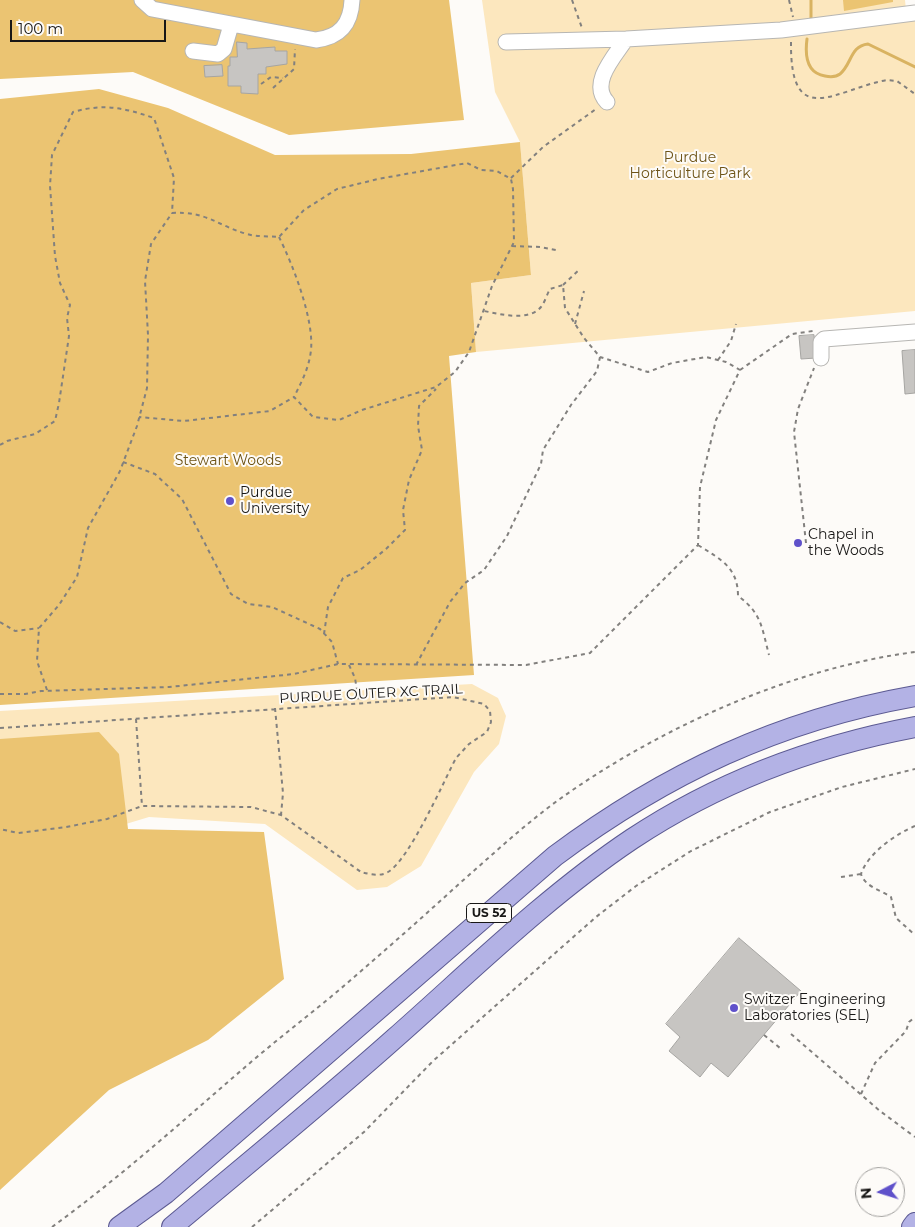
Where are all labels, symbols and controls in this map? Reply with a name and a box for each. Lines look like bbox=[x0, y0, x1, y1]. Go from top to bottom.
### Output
scale bar bbox=[12, 10, 169, 42]
text: 100 m bbox=[18, 19, 63, 38]
park label: Purdue Horticulture Park bbox=[629, 150, 751, 182]
park label: Stewart Woods bbox=[175, 453, 281, 469]
place label: Purdue University bbox=[240, 485, 309, 518]
marker: Purdue University bbox=[224, 495, 236, 507]
place label: Chapel in the Woods bbox=[808, 527, 884, 560]
marker: Chapel in the Woods bbox=[792, 537, 804, 549]
street label: PURDUE OUTER XC TRAIL bbox=[279, 681, 463, 707]
road number: US 52 bbox=[466, 904, 512, 922]
place label: Switzer Engineering Laboratories (SEL) bbox=[744, 992, 886, 1024]
marker: Switzer Engineering Laboratories (SEL) bbox=[728, 1002, 740, 1014]
north arrow bbox=[855, 1167, 905, 1217]
text: N bbox=[857, 1187, 876, 1200]

